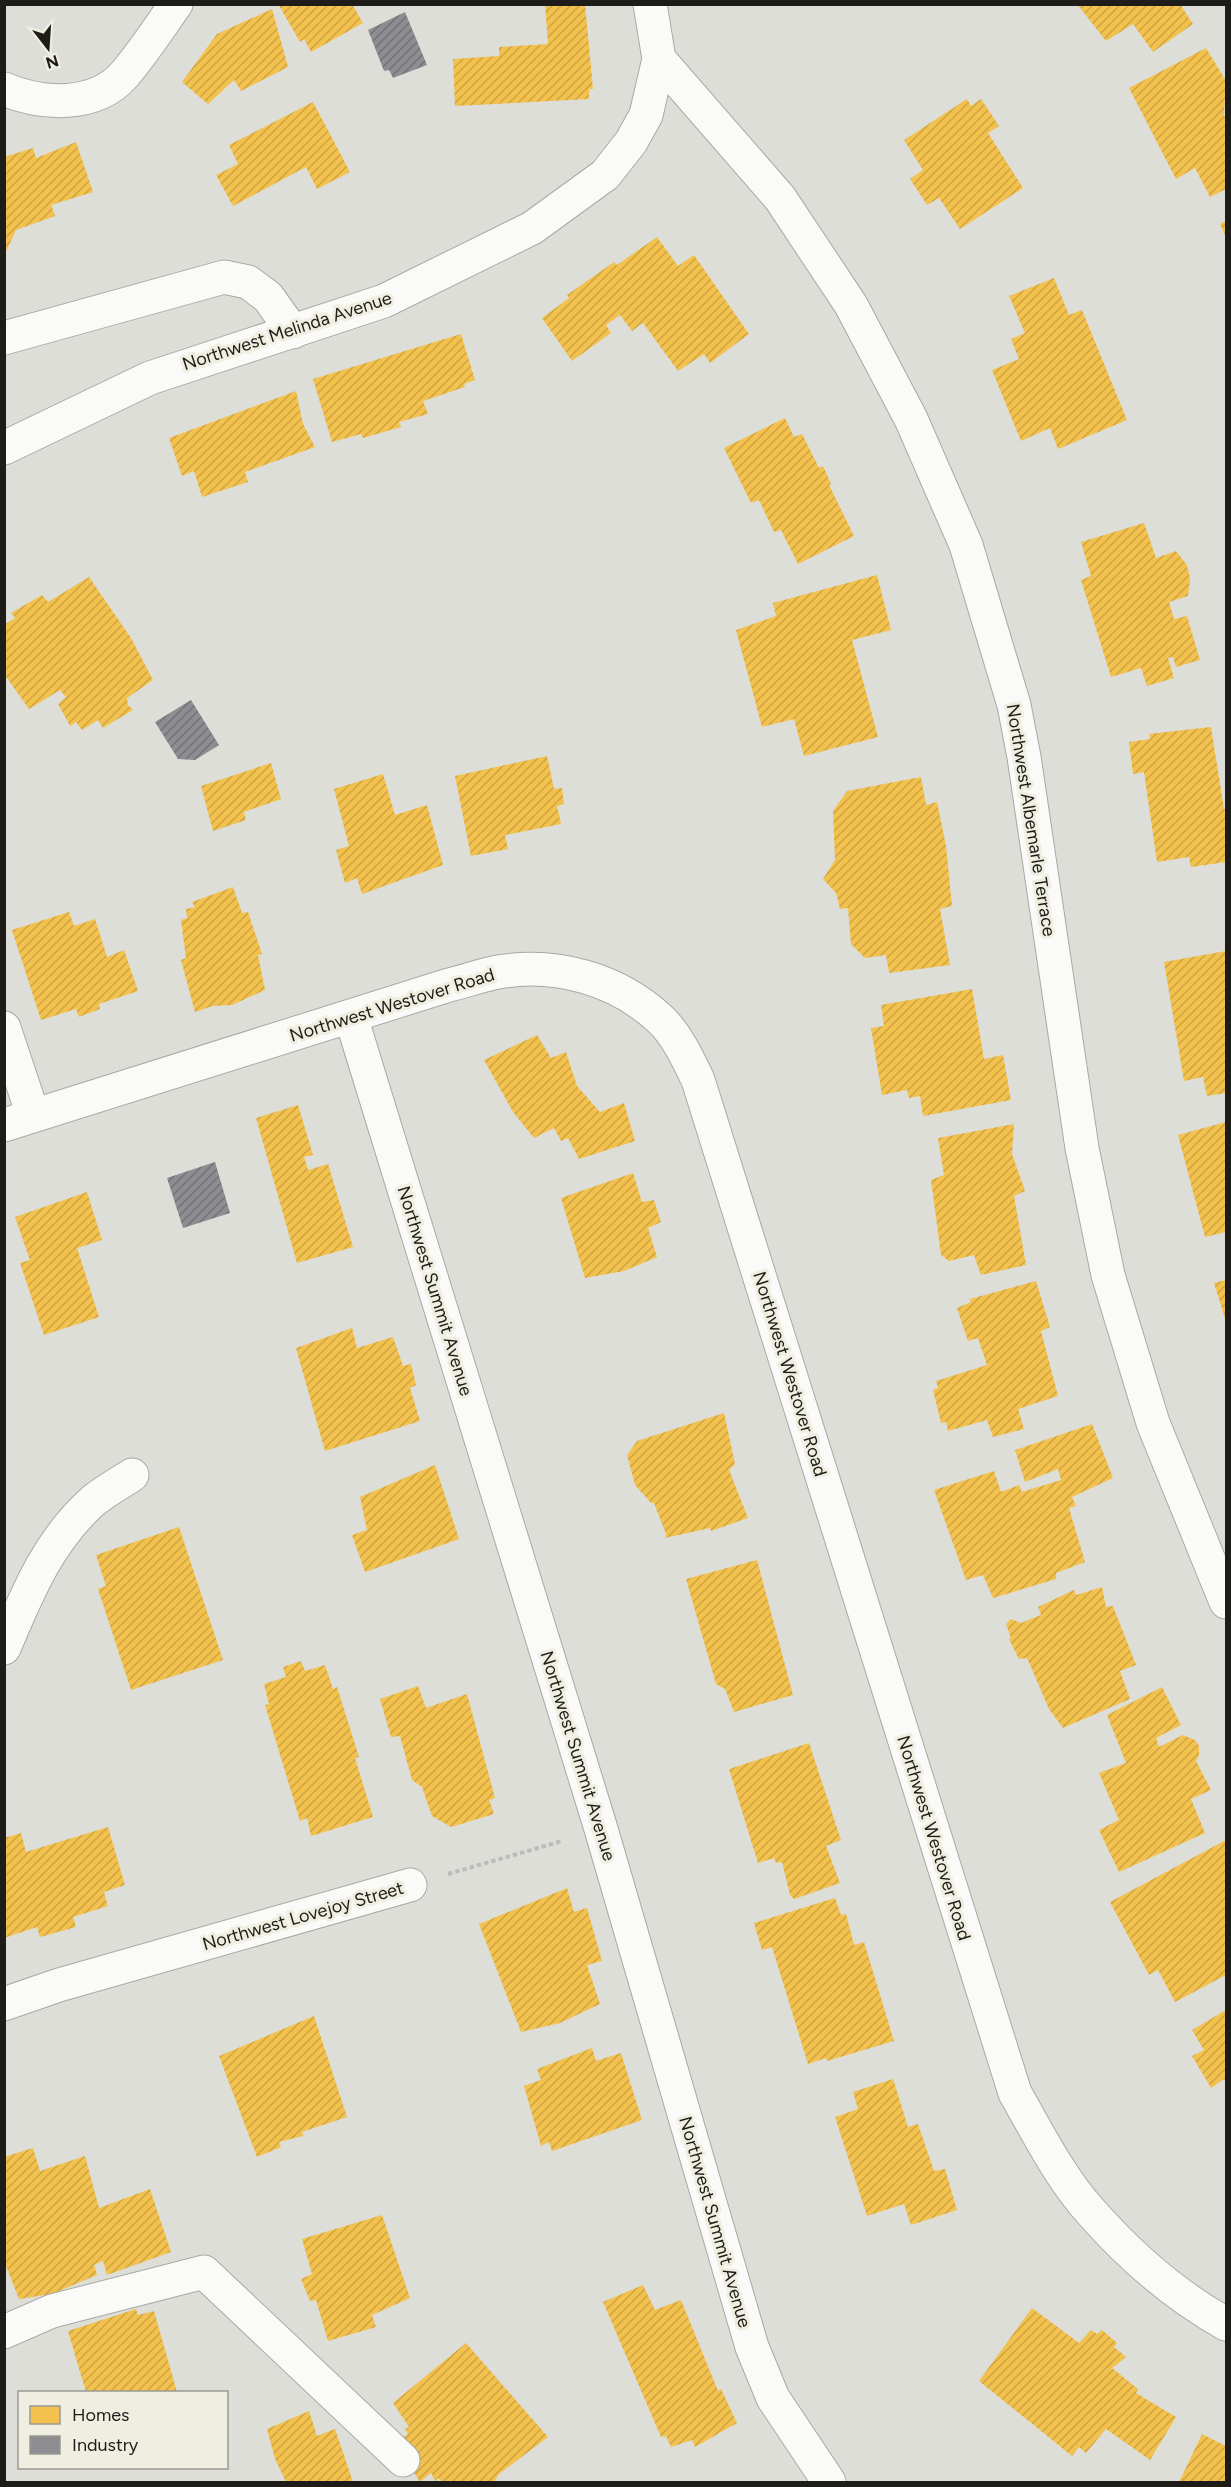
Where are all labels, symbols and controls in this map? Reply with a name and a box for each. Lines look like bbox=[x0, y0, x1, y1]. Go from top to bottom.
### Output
north arrow bbox=[18, 18, 78, 78]
text: N bbox=[44, 51, 61, 73]
street label: Northwest Melinda Avenue bbox=[180, 287, 395, 375]
street label: Northwest Albemarle Terrace bbox=[1002, 702, 1060, 938]
street label: Northwest Westover Road bbox=[287, 963, 497, 1047]
street label: Northwest Summit Avenue bbox=[393, 1183, 478, 1399]
street label: Northwest Westover Road bbox=[748, 1269, 832, 1479]
street label: Northwest Summit Avenue bbox=[536, 1648, 621, 1864]
street label: Northwest Westover Road bbox=[892, 1733, 976, 1943]
street label: Northwest Lovejoy Street bbox=[200, 1877, 406, 1955]
street label: Northwest Summit Avenue bbox=[674, 2114, 756, 2330]
legend bbox=[18, 2391, 228, 2469]
text: Homes bbox=[72, 2404, 130, 2426]
text: Industry bbox=[72, 2434, 139, 2456]

